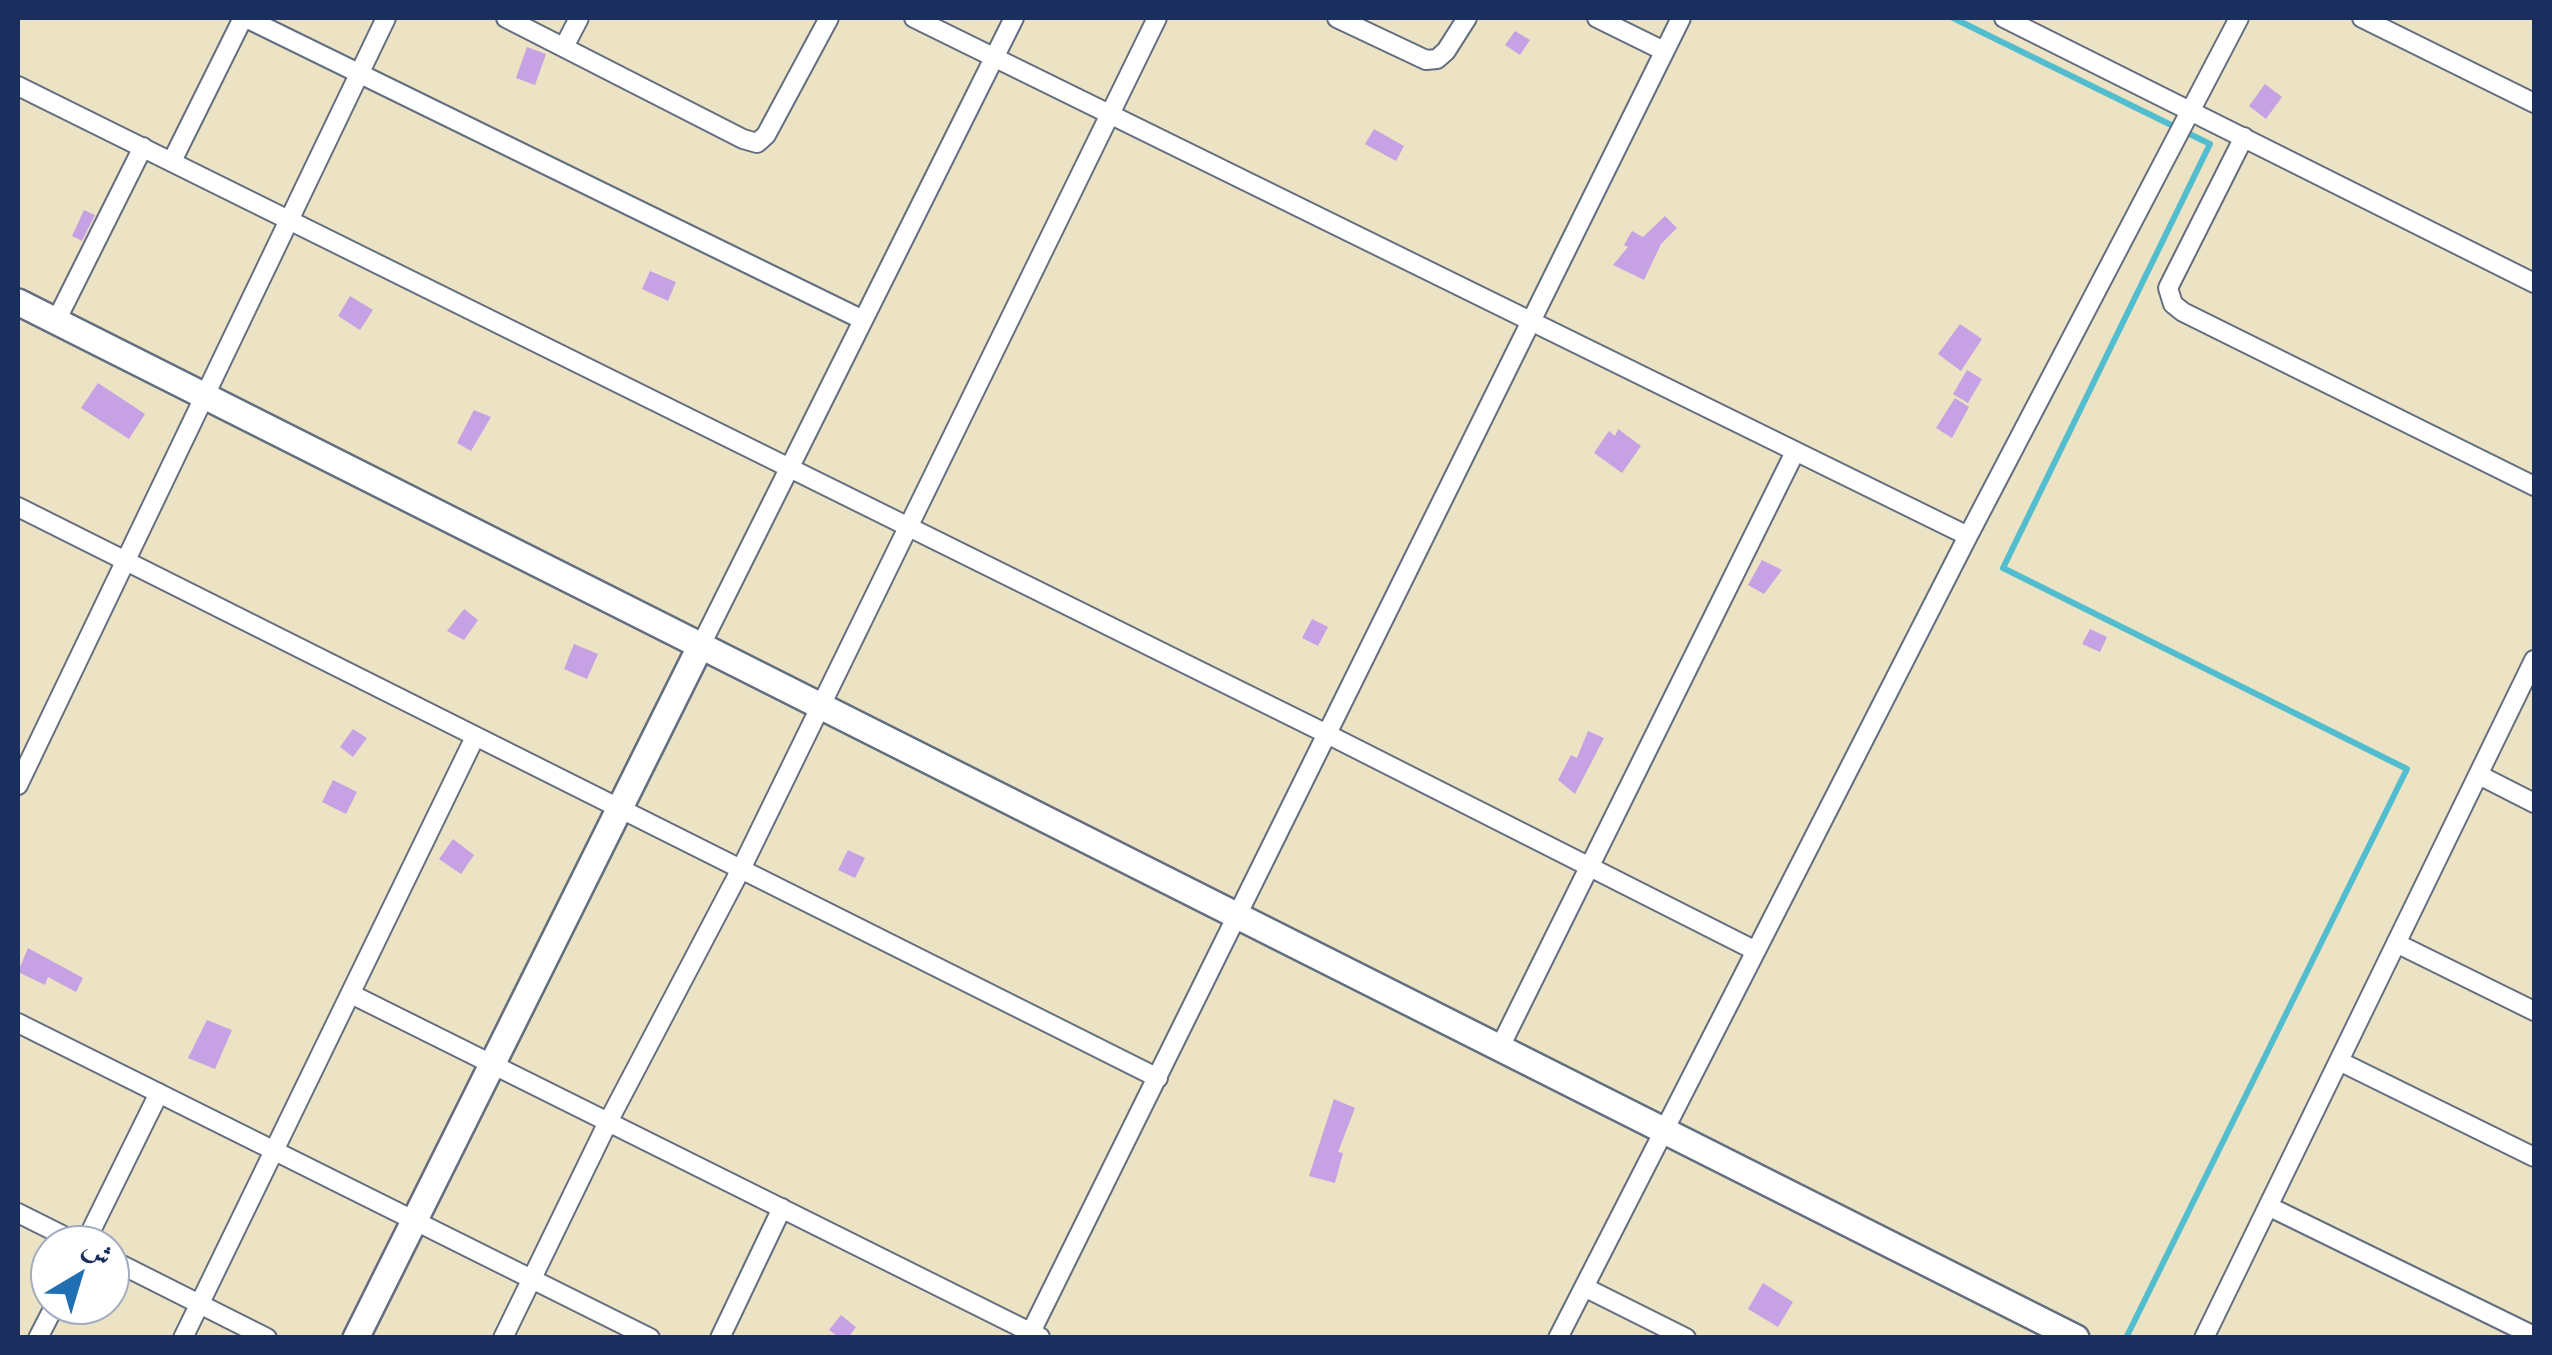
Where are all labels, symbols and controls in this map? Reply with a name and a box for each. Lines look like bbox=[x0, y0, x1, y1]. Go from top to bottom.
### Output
north arrow bbox=[30, 1225, 130, 1325]
text: ش bbox=[76, 1230, 119, 1275]

